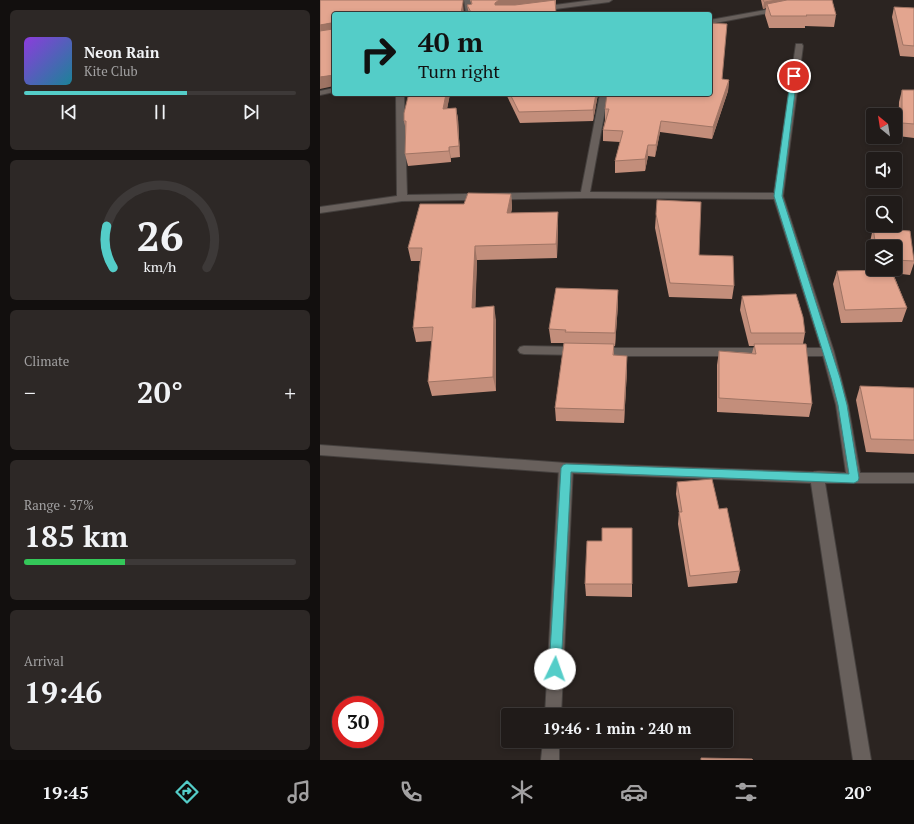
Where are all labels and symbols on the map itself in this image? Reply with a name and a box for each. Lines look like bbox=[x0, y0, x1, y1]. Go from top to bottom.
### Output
pin bbox=[777, 59, 811, 93]
north arrow bbox=[866, 108, 902, 144]
position arrow bbox=[534, 648, 576, 690]
speed limit sign: 30 bbox=[332, 696, 384, 748]

